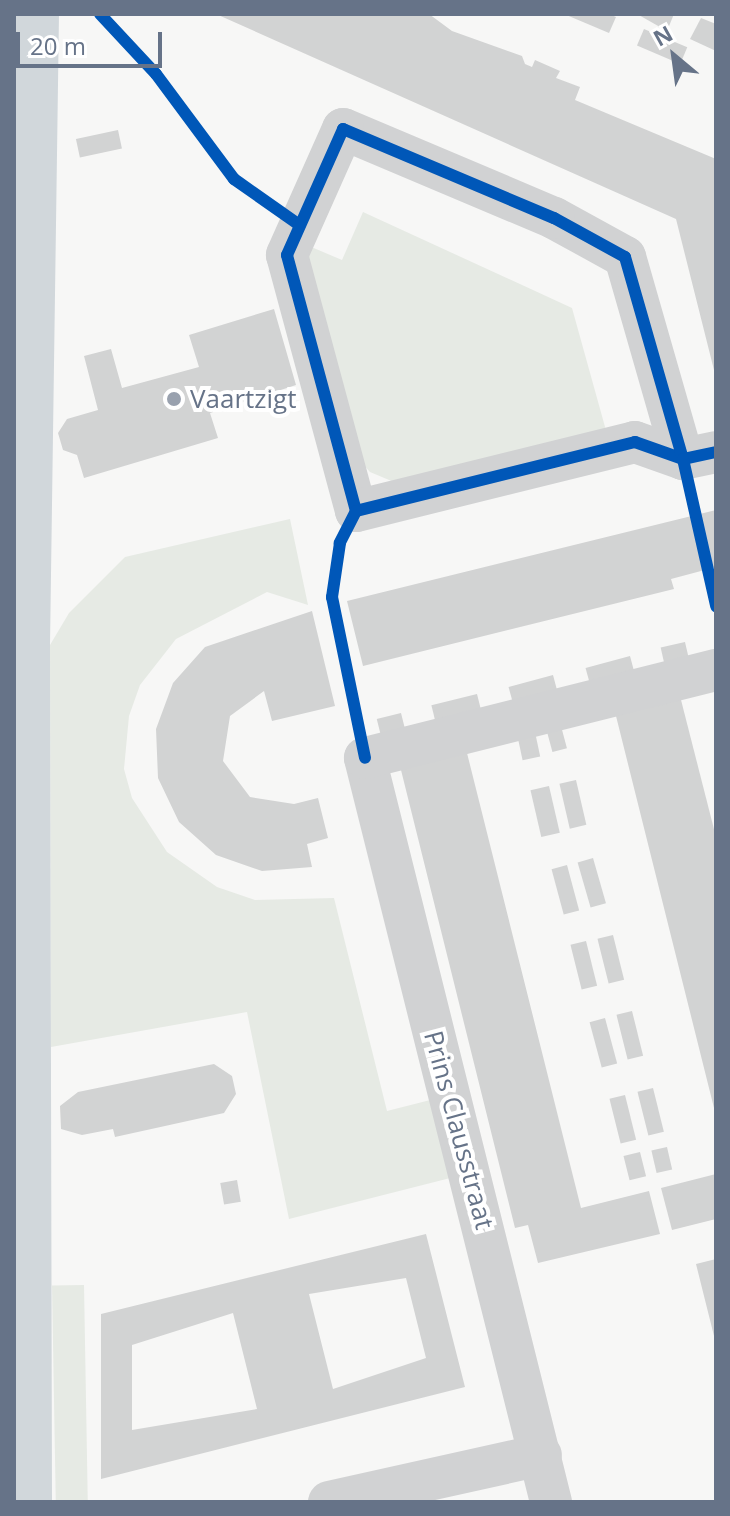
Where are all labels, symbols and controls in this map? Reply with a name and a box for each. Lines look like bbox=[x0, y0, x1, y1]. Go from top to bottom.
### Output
scale bar bbox=[20, 16, 166, 66]
north arrow bbox=[634, 16, 714, 96]
text: N bbox=[647, 18, 677, 52]
text: 20 m bbox=[30, 29, 86, 62]
place label: Vaartzigt bbox=[190, 383, 296, 415]
marker: Vaartzigt bbox=[165, 390, 183, 408]
street label: Prins Clausstraat bbox=[418, 1027, 500, 1233]

